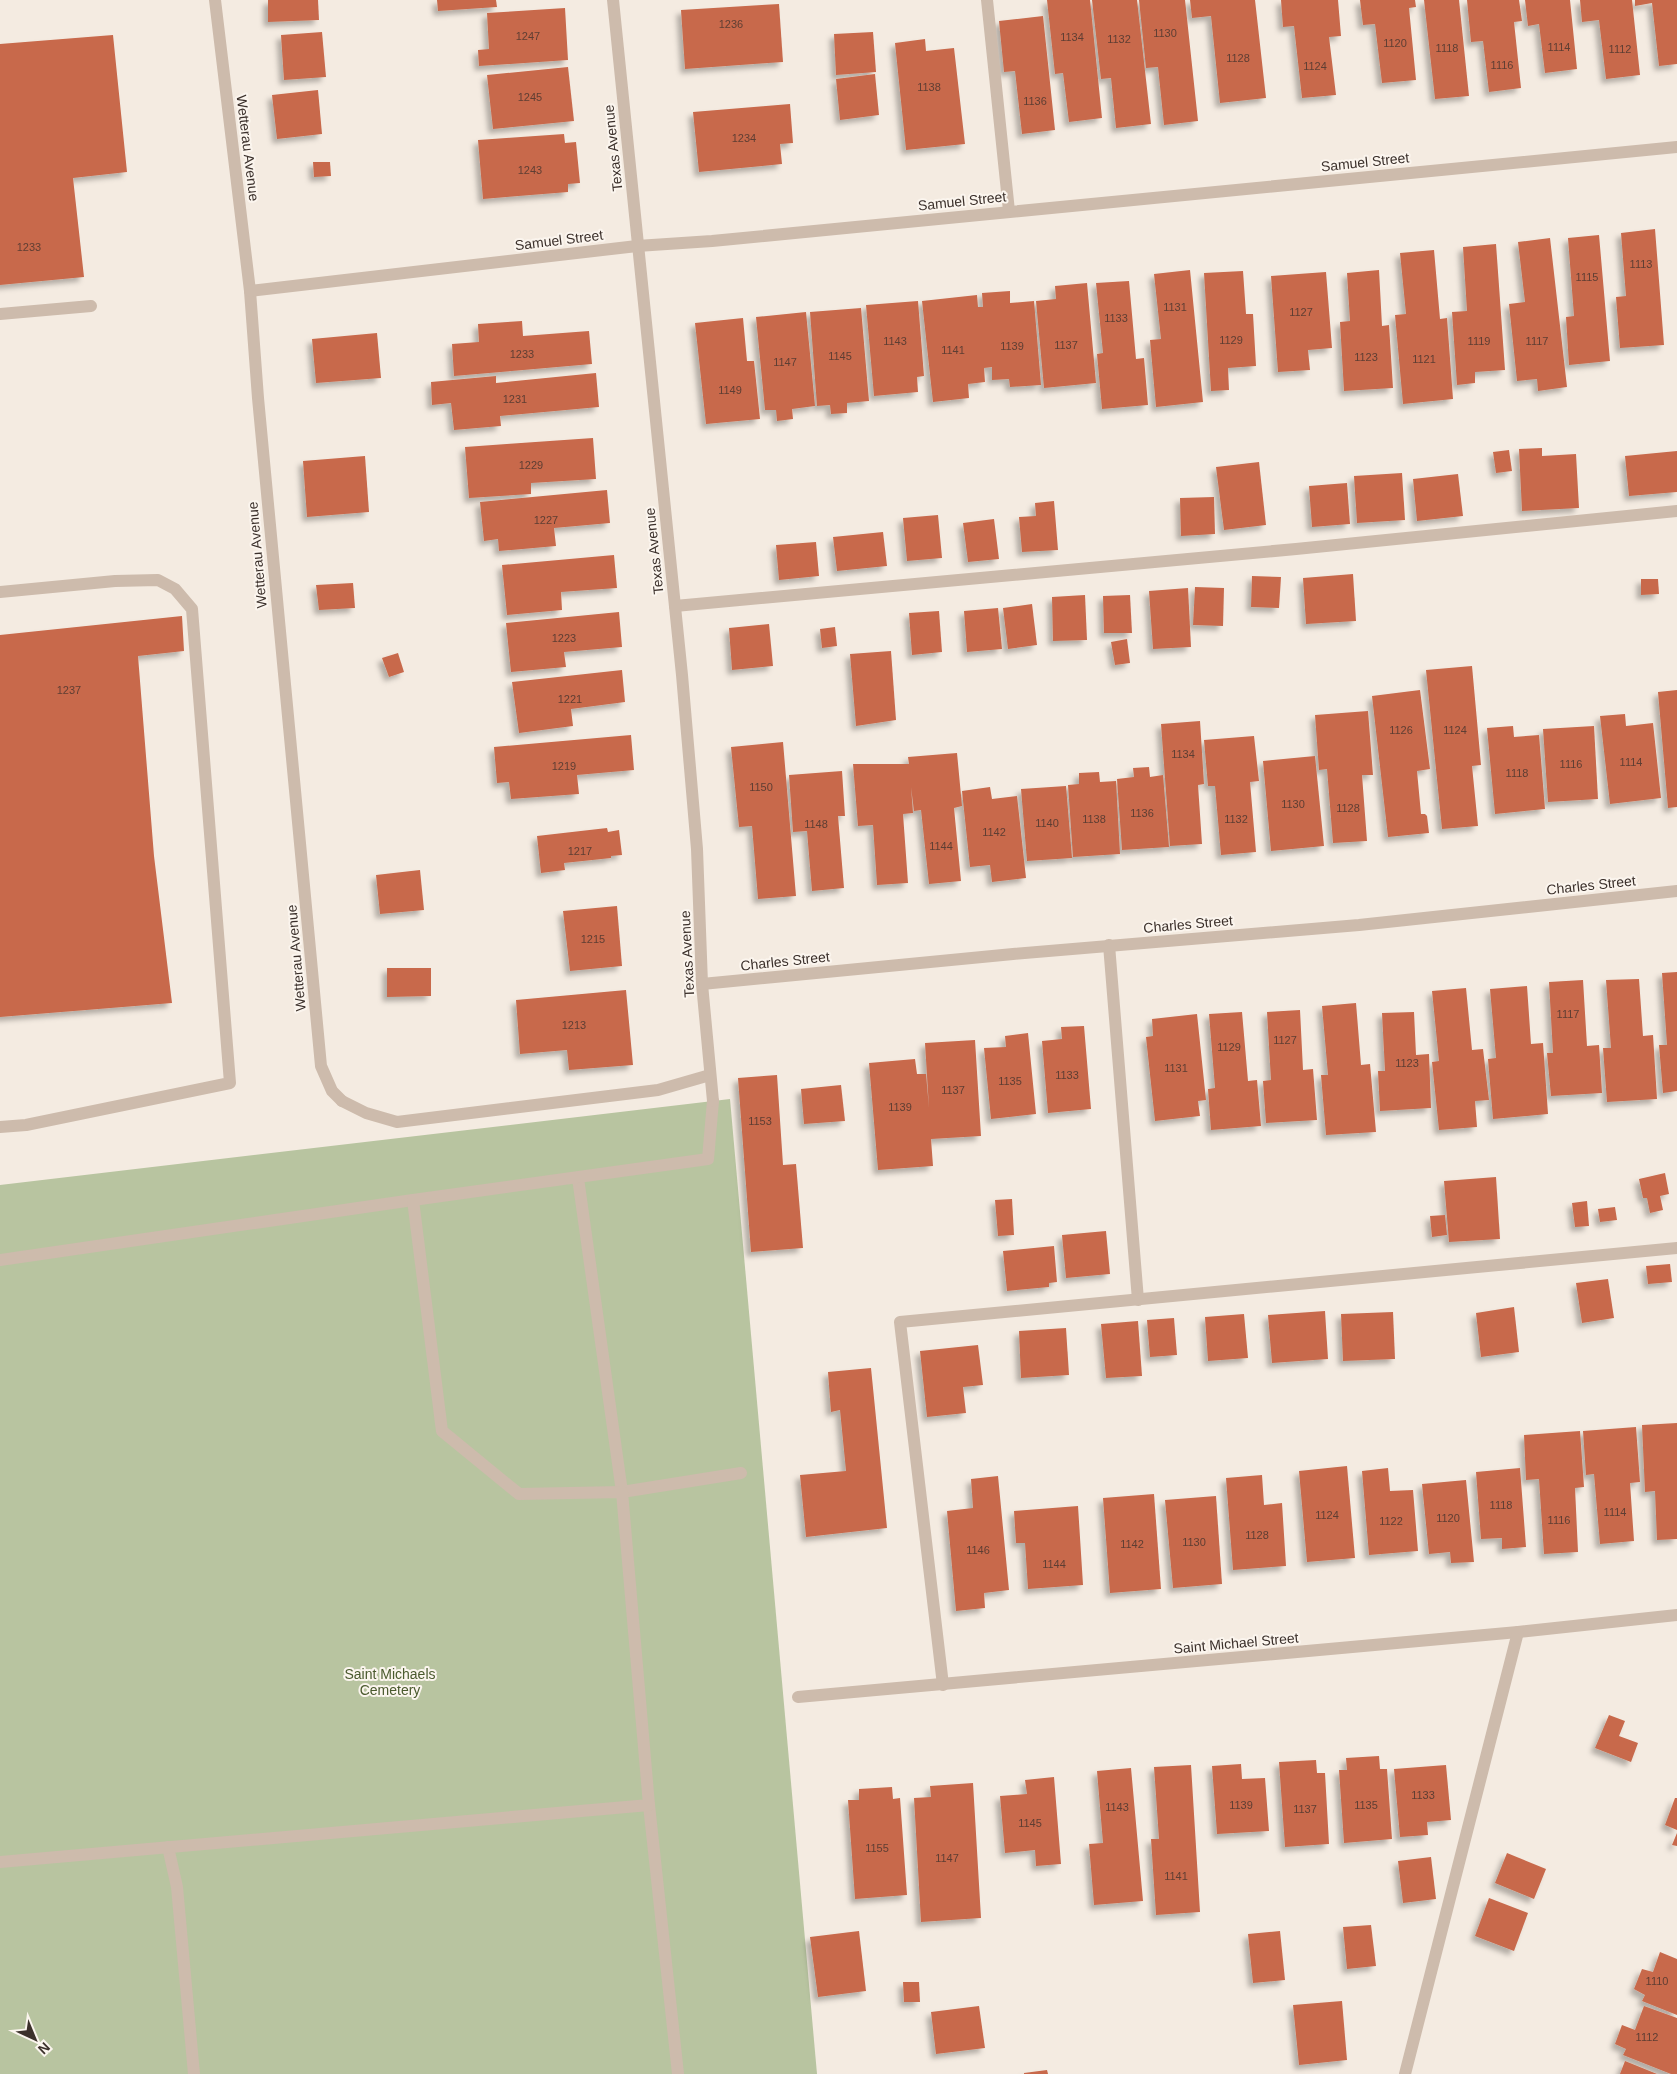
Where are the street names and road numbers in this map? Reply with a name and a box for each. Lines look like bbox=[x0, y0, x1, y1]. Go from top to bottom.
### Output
street label: Wetterau Avenue bbox=[234, 94, 262, 202]
street label: Texas Avenue bbox=[600, 104, 625, 192]
street label: Samuel Street bbox=[1320, 149, 1410, 175]
street label: Samuel Street bbox=[917, 188, 1007, 214]
street label: Samuel Street bbox=[514, 227, 604, 253]
street label: Wetterau Avenue bbox=[244, 501, 270, 609]
street label: Texas Avenue bbox=[641, 507, 666, 595]
street label: Charles Street bbox=[1546, 872, 1636, 898]
street label: Wetterau Avenue bbox=[283, 904, 309, 1012]
street label: Texas Avenue bbox=[677, 910, 697, 998]
street label: Charles Street bbox=[1143, 912, 1233, 936]
street label: Charles Street bbox=[740, 948, 830, 974]
street label: Saint Michael Street bbox=[1173, 1630, 1299, 1656]

